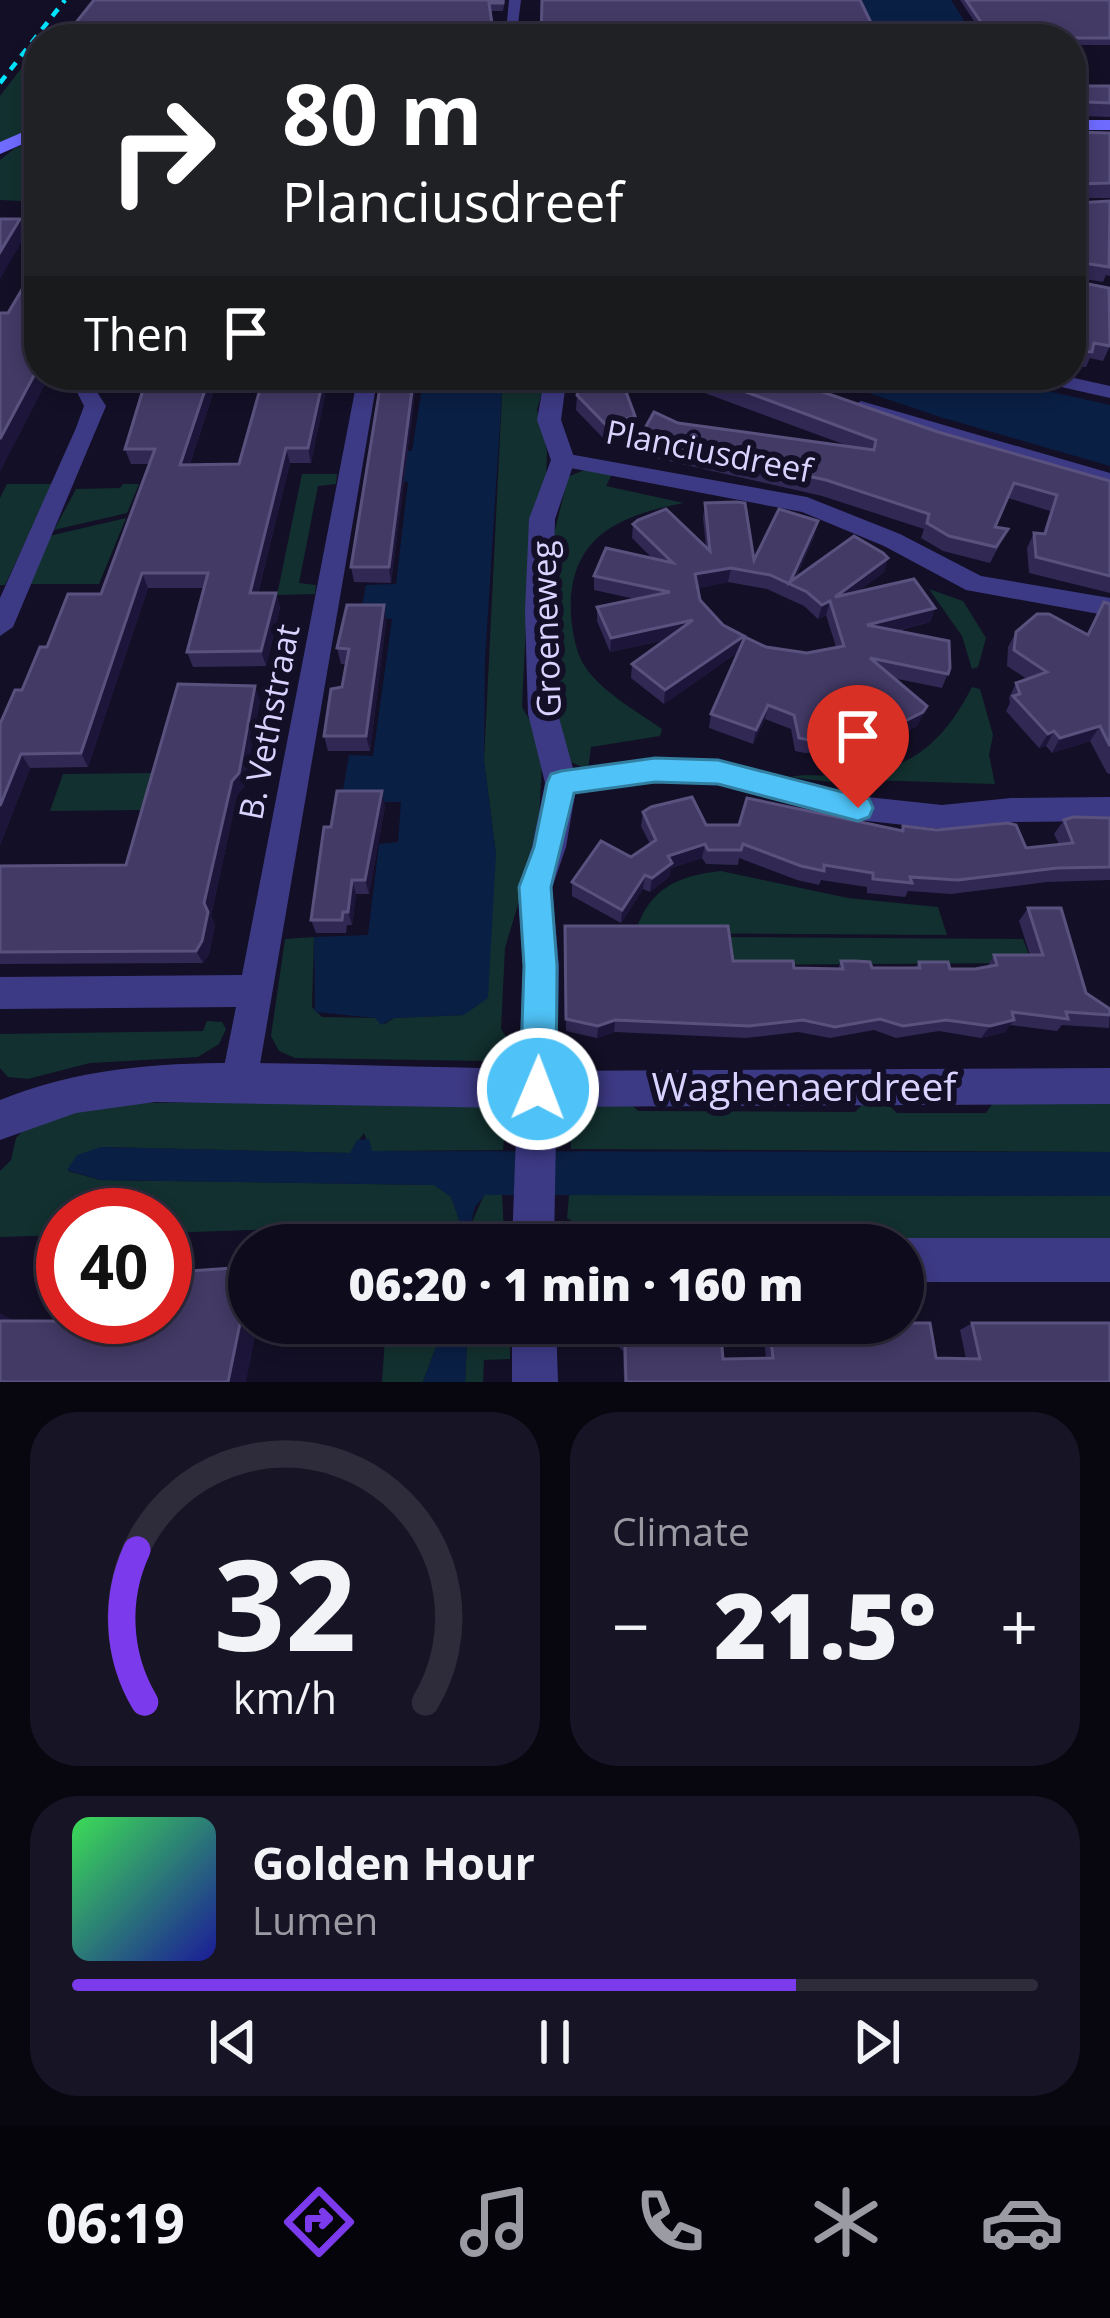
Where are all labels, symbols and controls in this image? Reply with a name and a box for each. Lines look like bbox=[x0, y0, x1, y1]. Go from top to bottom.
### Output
text: 80 m bbox=[282, 55, 482, 170]
icon: right bbox=[84, 72, 240, 228]
text: Planciusdreef bbox=[282, 164, 624, 238]
icon: arrive bbox=[213, 300, 279, 366]
text: Then bbox=[84, 303, 189, 364]
street label: Planciusdreef bbox=[602, 409, 818, 493]
street label: Groeneweg bbox=[520, 540, 571, 718]
street label: B. Vethstraat bbox=[228, 620, 310, 823]
pin bbox=[807, 685, 909, 808]
icon: arrive bbox=[825, 703, 891, 769]
position arrow bbox=[475, 1026, 601, 1152]
street label: Waghenaerdreef bbox=[652, 1059, 958, 1112]
speed limit sign: 40 bbox=[36, 1188, 192, 1344]
text: 06:20 · 1 min · 160 m bbox=[349, 1253, 803, 1314]
text: Climate bbox=[612, 1504, 750, 1557]
text: 32 bbox=[214, 1518, 356, 1688]
text: 21.5° bbox=[714, 1563, 936, 1685]
text: − bbox=[612, 1580, 650, 1670]
text: + bbox=[1000, 1580, 1038, 1670]
text: km/h bbox=[233, 1668, 337, 1727]
text: Golden Hour bbox=[252, 1832, 535, 1893]
text: Lumen bbox=[252, 1893, 378, 1946]
icon: previous bbox=[200, 2009, 266, 2075]
icon: pause bbox=[522, 2009, 588, 2075]
icon: next bbox=[844, 2009, 910, 2075]
icon: directions bbox=[277, 2180, 361, 2264]
icon: music bbox=[453, 2180, 537, 2264]
icon: phone bbox=[628, 2180, 712, 2264]
icon: climate bbox=[804, 2180, 888, 2264]
icon: car bbox=[980, 2180, 1064, 2264]
text: 06:19 bbox=[46, 2185, 185, 2259]

